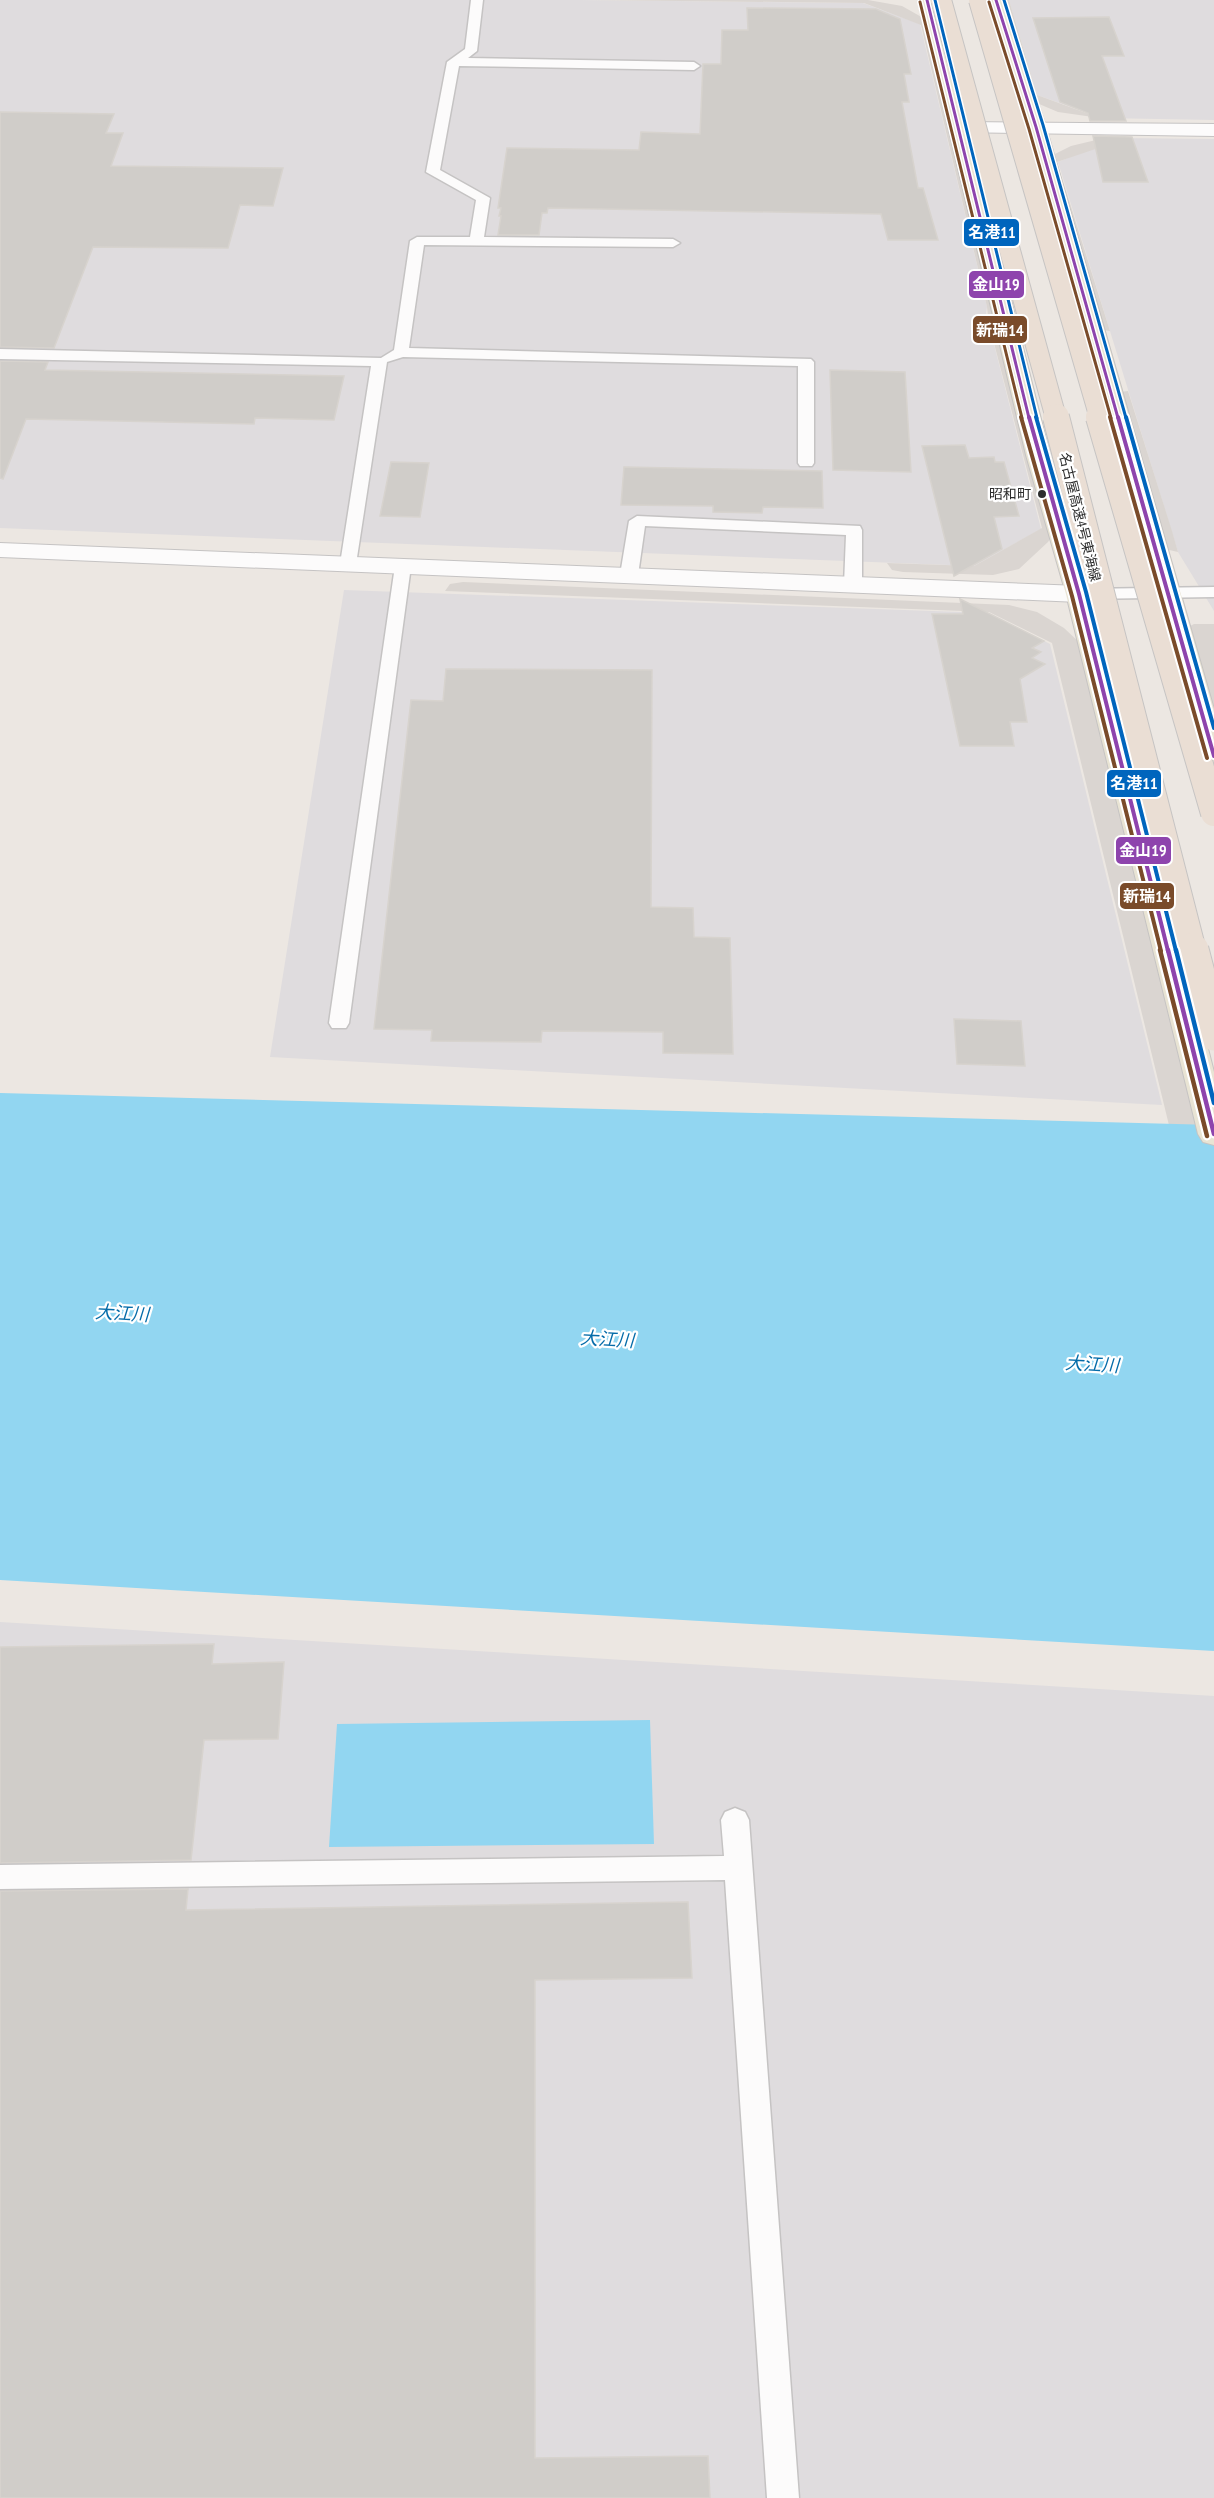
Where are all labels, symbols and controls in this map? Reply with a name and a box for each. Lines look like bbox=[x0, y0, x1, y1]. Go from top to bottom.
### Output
line badge: 名港11 bbox=[963, 218, 1020, 247]
text: 名港11 bbox=[968, 222, 1016, 242]
line badge: 金山19 bbox=[968, 270, 1025, 299]
text: 金山19 bbox=[972, 274, 1020, 294]
line badge: 新瑞14 bbox=[972, 315, 1028, 344]
text: 新瑞14 bbox=[976, 320, 1024, 340]
street label: 名古屋高速4号東海線 bbox=[1055, 451, 1105, 583]
place label: 昭和町 bbox=[989, 485, 1031, 503]
marker: 昭和町 bbox=[1036, 488, 1048, 500]
line badge: 名港11 bbox=[1106, 769, 1162, 798]
text: 名港11 bbox=[1110, 773, 1158, 793]
line badge: 金山19 bbox=[1115, 836, 1172, 865]
text: 金山19 bbox=[1119, 840, 1167, 860]
line badge: 新瑞14 bbox=[1119, 882, 1175, 910]
text: 新瑞14 bbox=[1123, 886, 1171, 906]
water label: 大江川 bbox=[94, 1300, 152, 1326]
water label: 大江川 bbox=[579, 1326, 637, 1352]
water label: 大江川 bbox=[1064, 1351, 1122, 1377]

